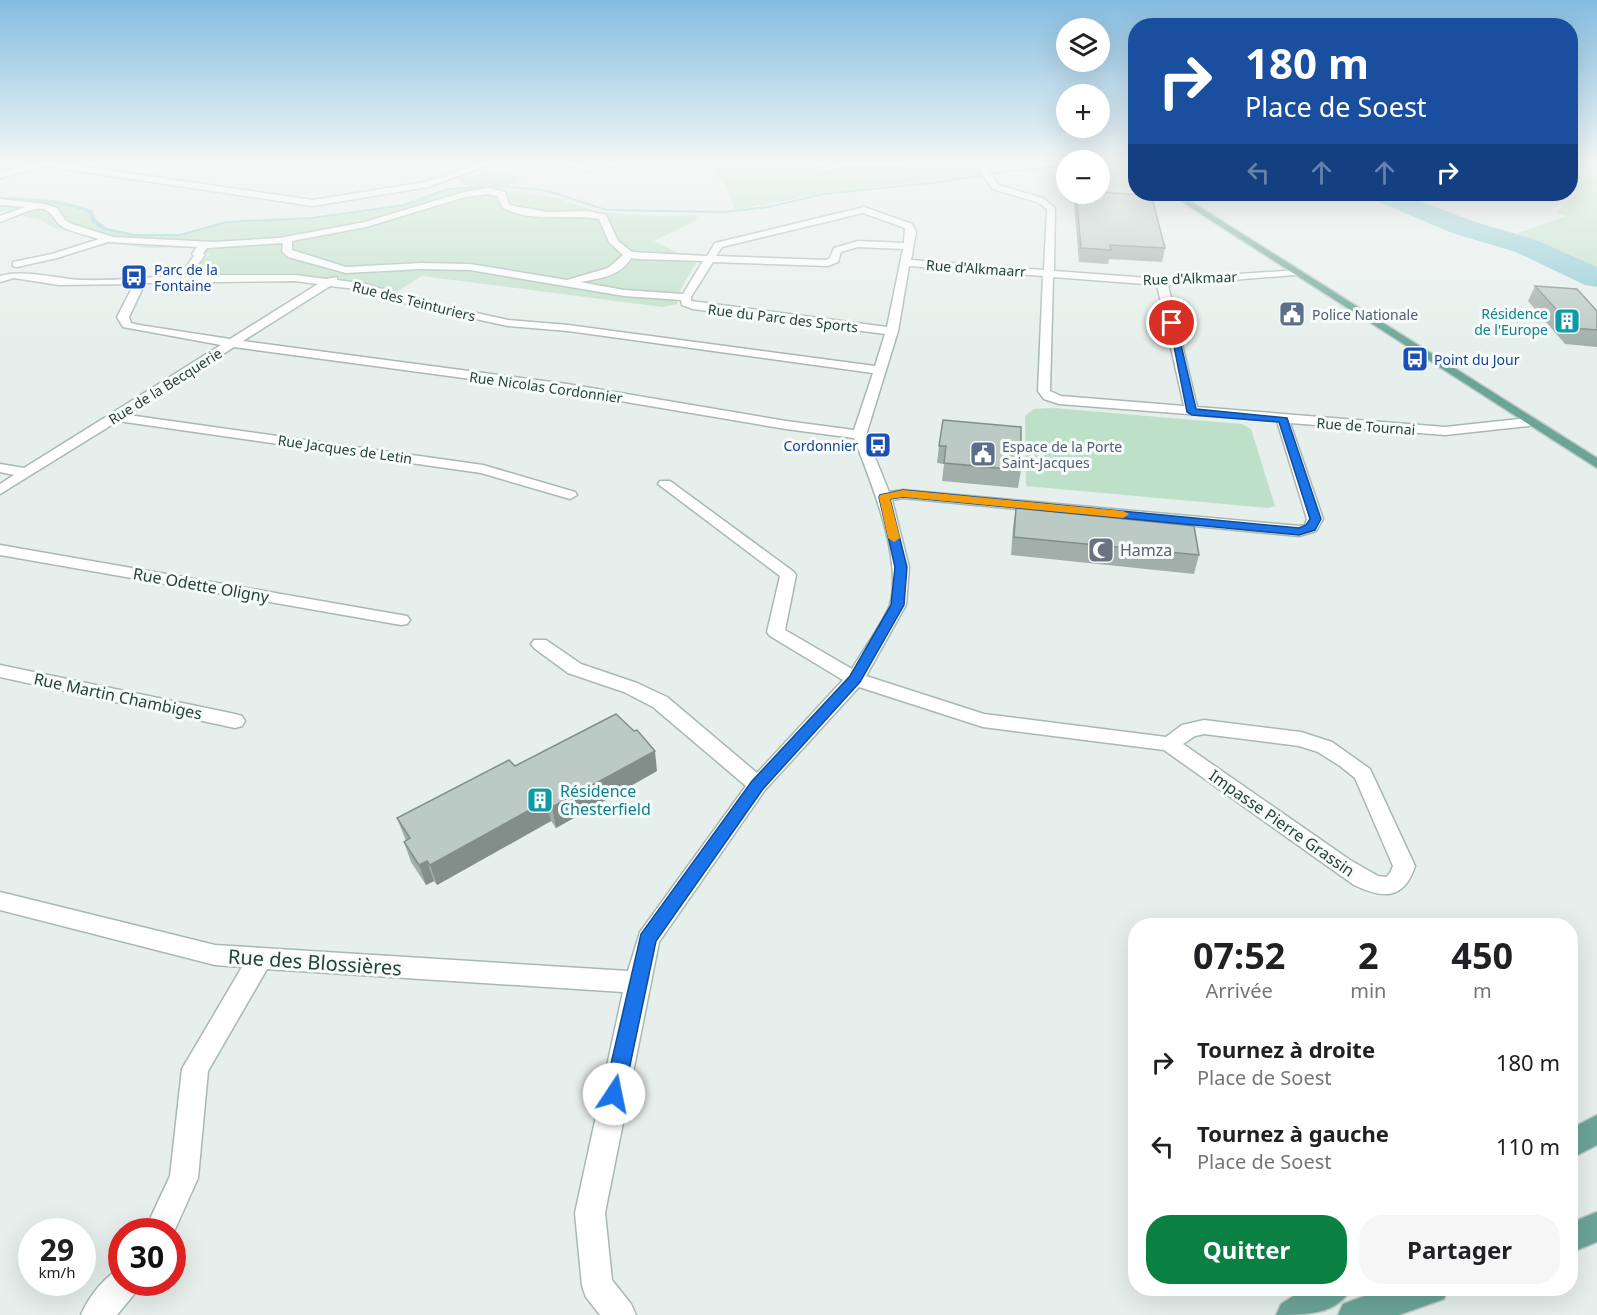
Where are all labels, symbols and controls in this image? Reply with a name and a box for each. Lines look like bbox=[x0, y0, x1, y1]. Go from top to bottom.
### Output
map controls bbox=[1056, 18, 1110, 204]
button: layers bbox=[1056, 18, 1110, 72]
text: 180 m bbox=[1245, 34, 1369, 91]
icon: right bbox=[1146, 42, 1224, 120]
button: + bbox=[1056, 84, 1110, 138]
text: Place de Soest bbox=[1245, 88, 1427, 125]
button: − bbox=[1056, 150, 1110, 204]
icon: left bbox=[1242, 156, 1275, 189]
icon: ahead bbox=[1305, 156, 1338, 189]
icon: ahead bbox=[1368, 156, 1401, 189]
icon: right bbox=[1431, 156, 1464, 189]
street label: Rue d'Alkmaarr bbox=[925, 255, 1027, 281]
place label: Parc de la Fontaine bbox=[154, 260, 218, 295]
bus stop icon: Parc de la Fontaine bbox=[119, 262, 149, 292]
street label: Rue d'Alkmaar bbox=[1143, 267, 1238, 289]
street label: Rue des Teinturiers bbox=[350, 277, 478, 326]
pin bbox=[1146, 297, 1197, 348]
street label: Rue du Parc des Sports bbox=[707, 299, 859, 337]
public building icon: Police Nationale bbox=[1277, 299, 1307, 329]
place label: Résidence de l'Europe bbox=[1474, 304, 1548, 339]
place label: Police Nationale bbox=[1312, 305, 1418, 324]
icon: arrive bbox=[1155, 306, 1188, 339]
building icon: Résidence de l'Europe bbox=[1552, 306, 1582, 336]
street label: Rue de la Becquerie bbox=[105, 343, 225, 429]
bus stop icon: Point du Jour bbox=[1400, 344, 1430, 374]
place label: Point du Jour bbox=[1434, 350, 1520, 369]
street label: Rue Nicolas Cordonnier bbox=[468, 367, 624, 407]
street label: Rue de Tournai bbox=[1316, 413, 1416, 439]
street label: Rue Jacques de Letin bbox=[277, 430, 413, 468]
bus stop icon: Cordonnier bbox=[863, 430, 893, 460]
place label: Cordonnier bbox=[784, 436, 858, 455]
place label: Espace de la Porte Saint-Jacques bbox=[1002, 437, 1122, 472]
public building icon: Espace de la Porte Saint-Jacques bbox=[968, 439, 998, 469]
mosque icon: Hamza bbox=[1086, 535, 1116, 565]
place label: Hamza bbox=[1120, 539, 1172, 561]
street label: Rue Odette Oligny bbox=[131, 562, 272, 608]
street label: Rue Martin Chambiges bbox=[32, 667, 204, 725]
street label: Impasse Pierre Grassin bbox=[1205, 764, 1359, 882]
place label: Résidence Chesterfield bbox=[560, 780, 651, 820]
building icon: Résidence Chesterfield bbox=[525, 785, 555, 815]
text: 07:52 bbox=[1193, 931, 1285, 980]
text: 2 bbox=[1358, 931, 1379, 980]
text: 450 bbox=[1451, 931, 1513, 980]
street label: Rue des Blossières bbox=[227, 942, 403, 982]
text: Arrivée bbox=[1206, 977, 1273, 1004]
text: min bbox=[1350, 977, 1386, 1004]
text: m bbox=[1473, 977, 1492, 1004]
text: Tournez à droite bbox=[1197, 1034, 1375, 1064]
icon: right bbox=[1146, 1046, 1179, 1079]
text: 180 m bbox=[1496, 1047, 1560, 1077]
position arrow bbox=[582, 1062, 646, 1126]
text: Place de Soest bbox=[1197, 1064, 1332, 1091]
text: Tournez à gauche bbox=[1197, 1118, 1389, 1148]
icon: left bbox=[1146, 1130, 1179, 1163]
text: 110 m bbox=[1496, 1131, 1560, 1161]
text: Place de Soest bbox=[1197, 1148, 1332, 1175]
button: Quitter bbox=[1146, 1215, 1347, 1284]
button: Partager bbox=[1359, 1215, 1560, 1284]
speed limit sign: 30 bbox=[108, 1218, 186, 1296]
text: 29 bbox=[40, 1229, 74, 1270]
text: km/h bbox=[39, 1262, 75, 1282]

